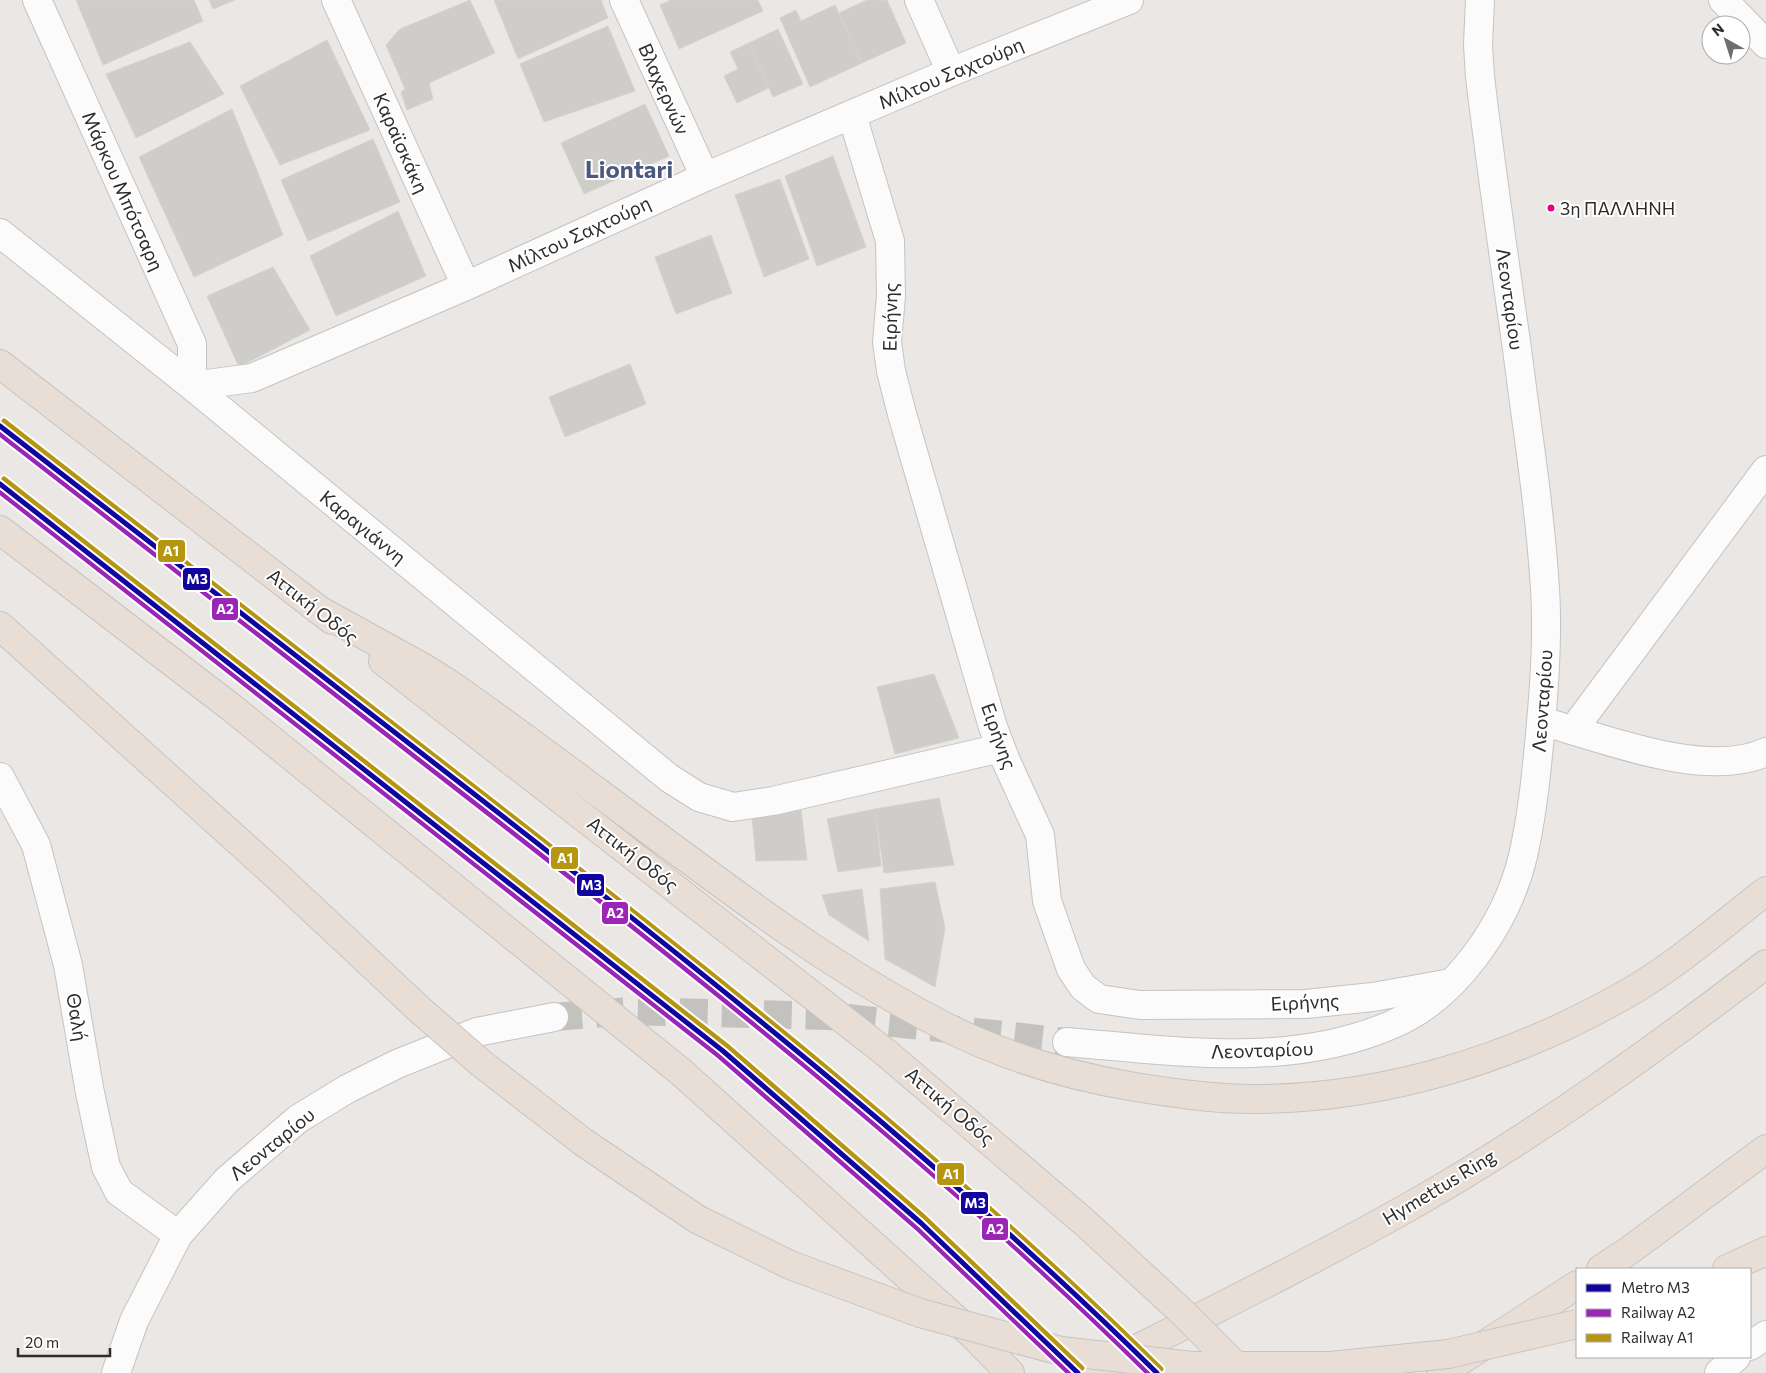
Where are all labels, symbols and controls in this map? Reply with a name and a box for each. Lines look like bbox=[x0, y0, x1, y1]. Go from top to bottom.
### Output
north arrow bbox=[1701, 15, 1751, 65]
text: N bbox=[1708, 20, 1727, 39]
street label: Μίλτου Σαχτούρη bbox=[875, 32, 1027, 113]
street label: Βλαχερνών bbox=[634, 40, 695, 138]
street label: Καραϊσκάκη bbox=[369, 89, 434, 196]
street label: Μάρκου Μπότσαρη bbox=[78, 107, 169, 274]
district label: Liontari bbox=[585, 154, 673, 183]
street label: Μίλτου Σαχτούρη bbox=[504, 190, 654, 277]
place label: 3η ΠΑΛΛΗΝΗ bbox=[1560, 197, 1675, 219]
marker: 3η ΠΑΛΛΗΝΗ bbox=[1546, 203, 1556, 213]
street label: Λεονταρίου bbox=[1492, 246, 1529, 351]
street label: Ειρήνης bbox=[877, 282, 902, 352]
street label: Καραγιάννη bbox=[316, 485, 411, 568]
line badge: A1 bbox=[157, 539, 186, 563]
text: A1 bbox=[163, 542, 179, 559]
street label: Αττική Οδός bbox=[263, 563, 363, 648]
line badge: Μ3 bbox=[182, 567, 211, 591]
text: Μ3 bbox=[186, 570, 208, 587]
line badge: A2 bbox=[211, 597, 239, 621]
text: A2 bbox=[216, 600, 234, 617]
street label: Λεονταρίου bbox=[1526, 649, 1557, 753]
street label: Ειρήνης bbox=[977, 700, 1022, 772]
street label: Αττική Οδός bbox=[583, 811, 683, 896]
line badge: A1 bbox=[550, 846, 579, 870]
text: A1 bbox=[557, 849, 573, 866]
line badge: Μ3 bbox=[576, 873, 605, 897]
text: Μ3 bbox=[580, 876, 602, 893]
line badge: A2 bbox=[601, 901, 629, 925]
text: A2 bbox=[606, 904, 624, 921]
street label: Ειρήνης bbox=[1270, 988, 1340, 1015]
street label: Θαλή bbox=[62, 991, 93, 1043]
street label: Λεονταρίου bbox=[1210, 1036, 1314, 1063]
street label: Αττική Οδός bbox=[901, 1062, 999, 1149]
street label: Λεονταρίου bbox=[225, 1102, 319, 1185]
street label: Hymettus Ring bbox=[1378, 1144, 1499, 1229]
line badge: A1 bbox=[936, 1162, 965, 1186]
text: A1 bbox=[943, 1165, 959, 1182]
line badge: Μ3 bbox=[960, 1191, 989, 1215]
text: Μ3 bbox=[964, 1194, 986, 1211]
line badge: A2 bbox=[981, 1217, 1009, 1241]
text: A2 bbox=[986, 1220, 1004, 1237]
legend bbox=[1576, 1268, 1751, 1358]
text: Metro Μ3 bbox=[1621, 1278, 1690, 1296]
text: Railway A2 bbox=[1621, 1303, 1695, 1321]
scale bar bbox=[18, 1326, 110, 1358]
text: Railway A1 bbox=[1621, 1328, 1693, 1346]
text: 20 m bbox=[25, 1333, 59, 1351]

